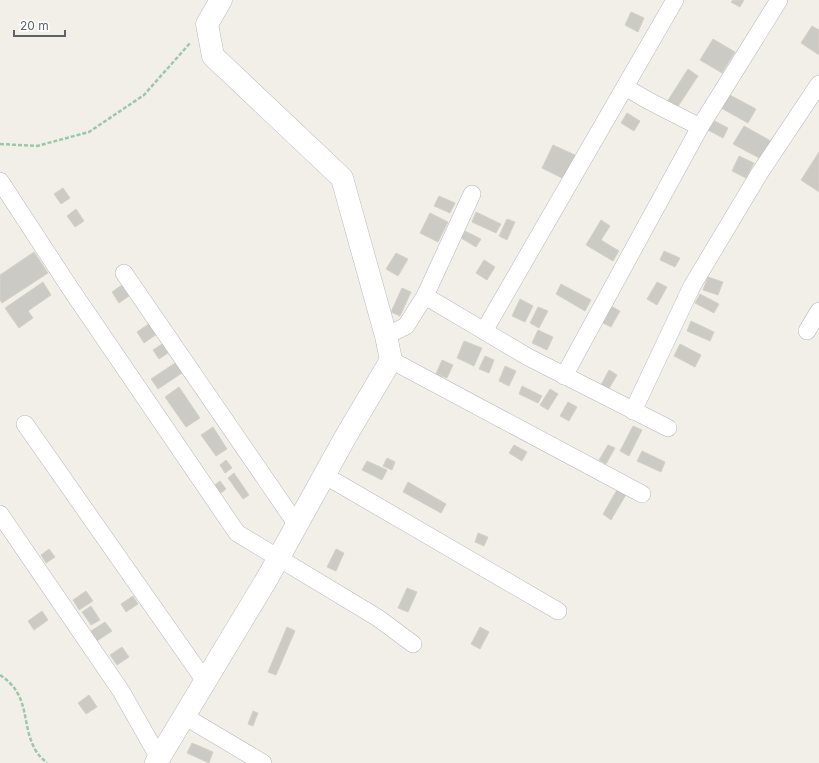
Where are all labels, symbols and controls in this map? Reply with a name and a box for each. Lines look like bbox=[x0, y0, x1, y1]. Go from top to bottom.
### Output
scale bar bbox=[14, 12, 65, 38]
text: 20 m bbox=[20, 18, 49, 33]

